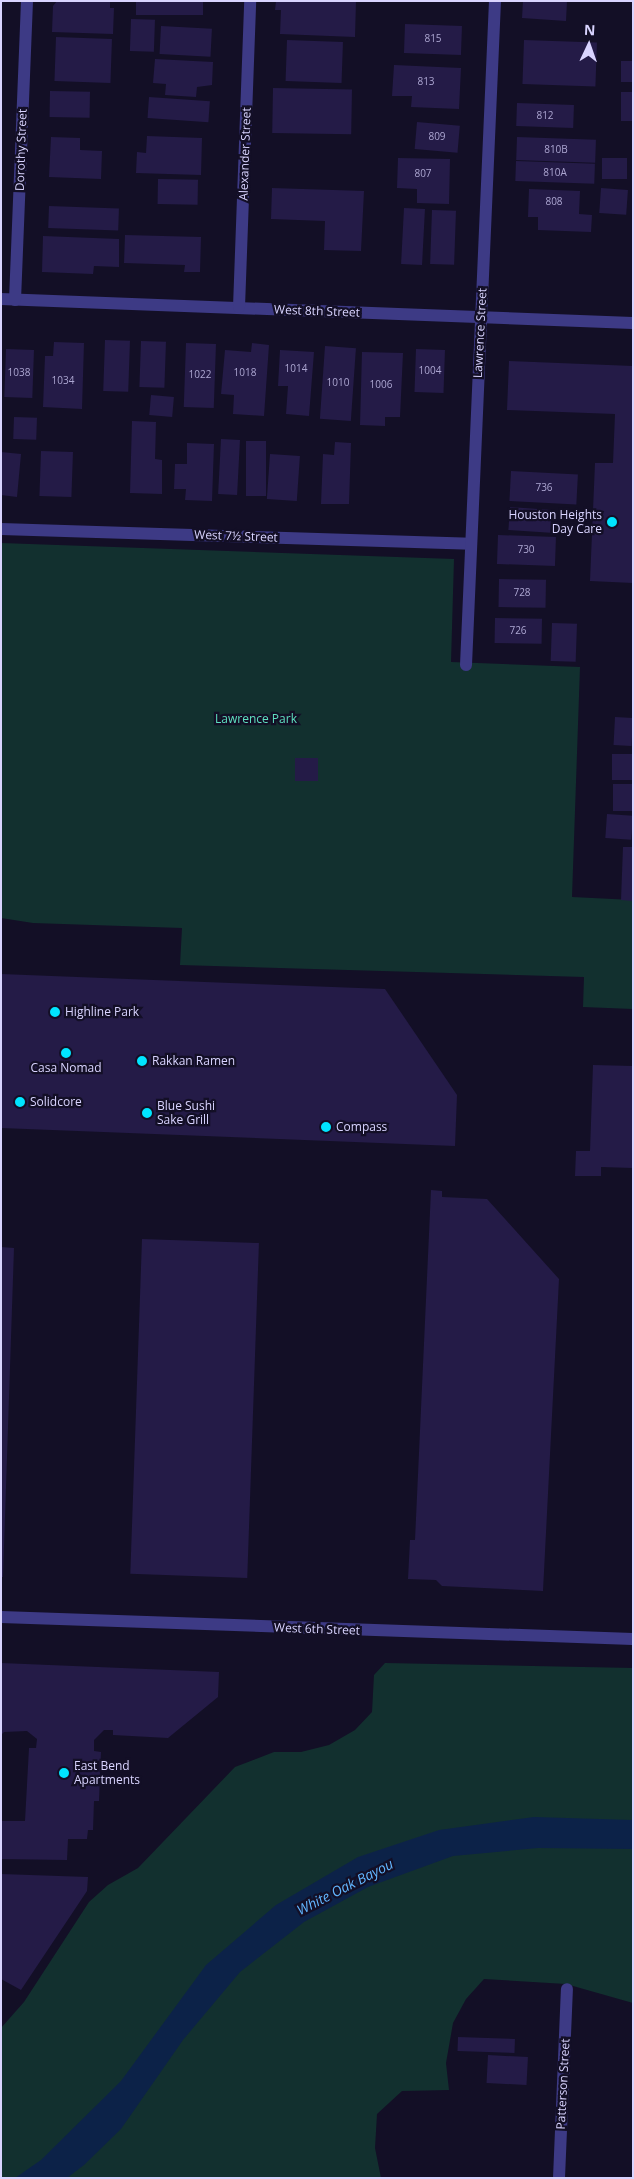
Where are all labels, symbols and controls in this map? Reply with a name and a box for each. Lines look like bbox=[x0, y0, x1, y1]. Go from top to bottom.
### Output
north arrow bbox=[564, 20, 614, 70]
text: N bbox=[584, 20, 596, 39]
house number: 815 bbox=[424, 33, 442, 45]
house number: 813 bbox=[417, 76, 435, 88]
street label: Alexander Street bbox=[236, 107, 254, 201]
street label: Dorothy Street bbox=[12, 109, 30, 191]
house number: 812 bbox=[536, 110, 554, 122]
house number: 809 bbox=[428, 131, 446, 143]
house number: 810B bbox=[544, 144, 568, 156]
house number: 810A bbox=[543, 167, 567, 179]
house number: 807 bbox=[414, 168, 432, 180]
house number: 808 bbox=[545, 196, 563, 208]
street label: Lawrence Street bbox=[470, 288, 490, 378]
street label: West 8th Street bbox=[274, 302, 360, 320]
house number: 1014 bbox=[285, 363, 307, 375]
house number: 1004 bbox=[419, 365, 441, 377]
house number: 1038 bbox=[8, 367, 30, 379]
house number: 1018 bbox=[234, 367, 256, 379]
house number: 1022 bbox=[189, 369, 211, 381]
house number: 1034 bbox=[52, 375, 74, 387]
house number: 1010 bbox=[327, 377, 349, 389]
house number: 1006 bbox=[370, 379, 392, 391]
house number: 736 bbox=[535, 482, 553, 494]
place label: Houston Heights Day Care bbox=[508, 508, 602, 536]
marker: Houston Heights Day Care bbox=[606, 516, 618, 528]
street label: West 7½ Street bbox=[194, 527, 278, 545]
house number: 730 bbox=[517, 544, 535, 556]
house number: 728 bbox=[513, 587, 531, 599]
house number: 726 bbox=[509, 625, 527, 637]
park label: Lawrence Park bbox=[215, 712, 297, 726]
place label: Highline Park bbox=[65, 1005, 139, 1019]
marker: Highline Park bbox=[49, 1006, 61, 1018]
marker: Casa Nomad bbox=[60, 1047, 72, 1059]
place label: Rakkan Ramen bbox=[152, 1054, 235, 1068]
marker: Rakkan Ramen bbox=[136, 1055, 148, 1067]
place label: Casa Nomad bbox=[30, 1061, 102, 1075]
place label: Solidcore bbox=[30, 1095, 82, 1109]
marker: Solidcore bbox=[14, 1096, 26, 1108]
place label: Blue Sushi Sake Grill bbox=[157, 1099, 215, 1127]
marker: Blue Sushi Sake Grill bbox=[141, 1107, 153, 1119]
place label: Compass bbox=[336, 1120, 387, 1134]
marker: Compass bbox=[320, 1121, 332, 1133]
street label: West 6th Street bbox=[274, 1620, 360, 1638]
place label: East Bend Apartments bbox=[74, 1759, 140, 1787]
marker: East Bend Apartments bbox=[58, 1767, 70, 1779]
water label: White Oak Bayou bbox=[294, 1855, 396, 1919]
street label: Patterson Street bbox=[553, 2038, 573, 2130]

